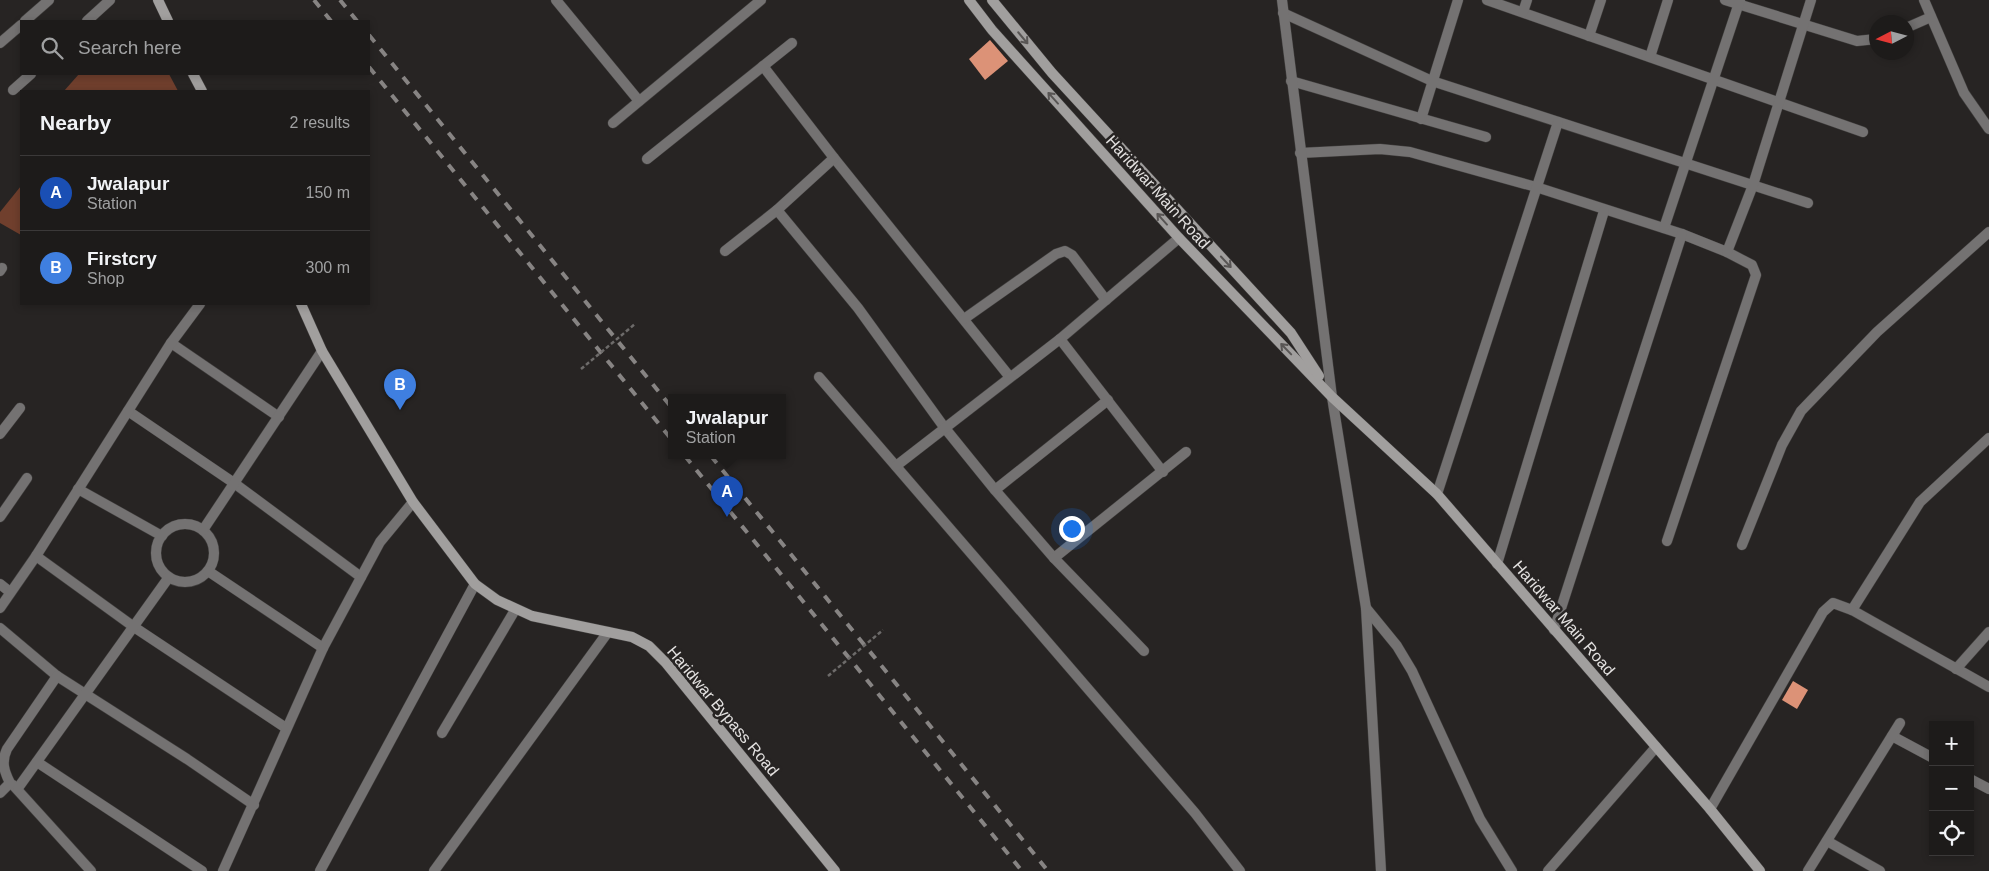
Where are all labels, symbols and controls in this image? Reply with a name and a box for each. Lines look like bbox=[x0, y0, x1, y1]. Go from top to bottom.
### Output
north arrow bbox=[1869, 15, 1914, 60]
search box bbox=[20, 20, 370, 75]
one-way arrow bbox=[1017, 31, 1028, 44]
icon: search bbox=[38, 34, 66, 62]
text: Search here bbox=[78, 37, 182, 58]
one-way arrow bbox=[1047, 92, 1059, 105]
text: Nearby bbox=[40, 111, 111, 134]
text: 2 results bbox=[290, 114, 350, 131]
street label: Haridwar Main Road bbox=[1103, 132, 1213, 252]
text: Jwalapur bbox=[87, 173, 169, 194]
text: A bbox=[50, 184, 62, 201]
text: 150 m bbox=[306, 184, 350, 201]
text: Station bbox=[87, 195, 137, 212]
one-way arrow bbox=[1156, 213, 1168, 226]
text: Firstcry bbox=[87, 248, 157, 269]
one-way arrow bbox=[1220, 256, 1232, 269]
text: B bbox=[50, 259, 62, 276]
text: 300 m bbox=[306, 259, 350, 276]
text: Shop bbox=[87, 270, 124, 287]
one-way arrow bbox=[1280, 343, 1292, 355]
pin: B bbox=[384, 369, 416, 410]
popup bbox=[668, 394, 786, 459]
text: Jwalapur bbox=[686, 407, 768, 428]
text: Station bbox=[686, 429, 736, 446]
pin: A bbox=[711, 476, 743, 517]
your location bbox=[1059, 516, 1085, 542]
street label: Haridwar Main Road bbox=[1510, 557, 1618, 679]
street label: Haridwar Bypass Road bbox=[664, 643, 782, 779]
map controls bbox=[1929, 721, 1974, 856]
button: + bbox=[1929, 721, 1974, 766]
button: − bbox=[1929, 766, 1974, 811]
button: locate bbox=[1929, 811, 1974, 856]

